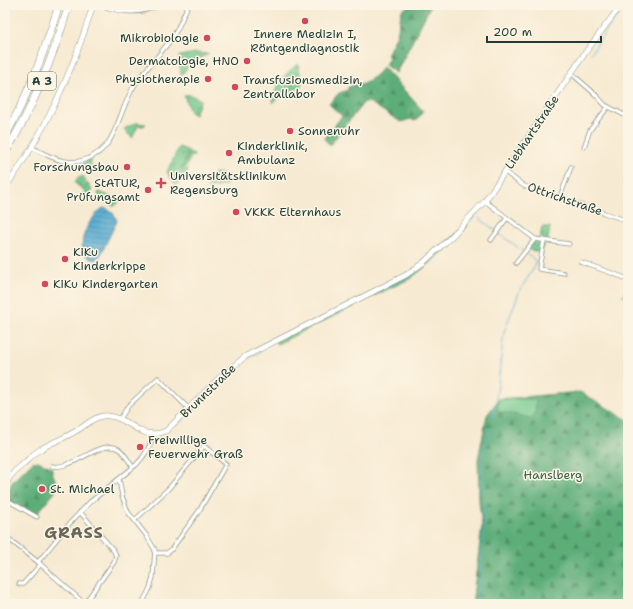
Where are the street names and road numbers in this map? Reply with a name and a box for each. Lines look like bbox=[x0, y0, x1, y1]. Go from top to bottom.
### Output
road number: A 3 bbox=[28, 72, 56, 90]
street label: Liebhartstraße bbox=[501, 92, 563, 172]
street label: Ottrichstraße bbox=[525, 179, 605, 219]
street label: Brunnstraße bbox=[177, 360, 239, 422]

